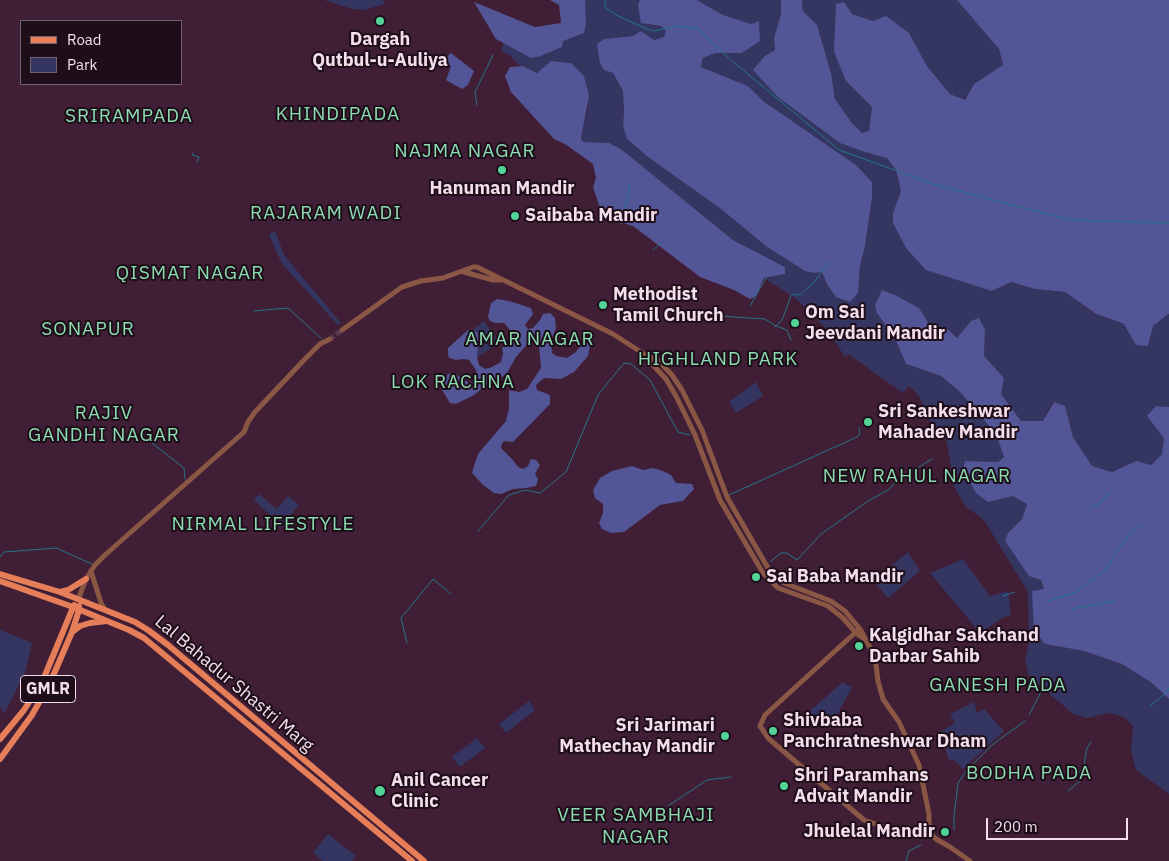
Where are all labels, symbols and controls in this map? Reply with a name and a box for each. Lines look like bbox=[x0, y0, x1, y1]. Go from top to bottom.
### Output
marker: Dargah Qutbul-u-Auliya bbox=[374, 15, 386, 27]
legend bbox=[20, 20, 182, 85]
place label: Dargah Qutbul-u-Auliya bbox=[312, 29, 448, 72]
text: Road bbox=[67, 30, 102, 49]
text: Park bbox=[67, 55, 97, 74]
district label: KHINDIPADA bbox=[275, 104, 401, 126]
district label: SRIRAMPADA bbox=[64, 106, 194, 128]
district label: NAJMA NAGAR bbox=[393, 141, 537, 163]
marker: Hanuman Mandir bbox=[496, 164, 508, 176]
place label: Hanuman Mandir bbox=[429, 178, 575, 200]
district label: RAJARAM WADI bbox=[249, 203, 403, 225]
place label: Saibaba Mandir bbox=[525, 205, 657, 227]
marker: Saibaba Mandir bbox=[509, 210, 521, 222]
district label: QISMAT NAGAR bbox=[114, 263, 266, 285]
place label: Methodist Tamil Church bbox=[613, 284, 724, 326]
marker: Methodist Tamil Church bbox=[597, 299, 609, 311]
place label: Om Sai Jeevdani Mandir bbox=[805, 302, 945, 344]
marker: Om Sai Jeevdani Mandir bbox=[789, 317, 801, 329]
district label: SONAPUR bbox=[40, 319, 136, 341]
district label: AMAR NAGAR bbox=[464, 329, 596, 351]
district label: HIGHLAND PARK bbox=[636, 349, 800, 371]
district label: LOK RACHNA bbox=[390, 372, 516, 394]
place label: Sri Sankeshwar Mahadev Mandir bbox=[878, 401, 1018, 444]
district label: RAJIV GANDHI NAGAR bbox=[27, 403, 181, 447]
marker: Sri Sankeshwar Mahadev Mandir bbox=[862, 416, 874, 428]
district label: NEW RAHUL NAGAR bbox=[821, 466, 1013, 488]
district label: NIRMAL LIFESTYLE bbox=[169, 514, 357, 536]
place label: Sai Baba Mandir bbox=[766, 566, 904, 588]
marker: Sai Baba Mandir bbox=[750, 571, 762, 583]
street label: Lal Bahadur Shastri Marg bbox=[150, 611, 318, 757]
place label: Kalgidhar Sakchand Darbar Sahib bbox=[869, 625, 1039, 668]
marker: Kalgidhar Sakchand Darbar Sahib bbox=[853, 640, 865, 652]
district label: GANESH PADA bbox=[928, 675, 1068, 697]
road number: GMLR bbox=[20, 676, 76, 702]
place label: Shivbaba Panchratneshwar Dham bbox=[783, 710, 986, 752]
place label: Sri Jarimari Mathechay Mandir bbox=[559, 715, 715, 758]
marker: Shivbaba Panchratneshwar Dham bbox=[767, 725, 779, 737]
marker: Sri Jarimari Mathechay Mandir bbox=[719, 730, 731, 742]
district label: BODHA PADA bbox=[965, 763, 1093, 785]
place label: Shri Paramhans Advait Mandir bbox=[794, 765, 929, 808]
place label: Anil Cancer Clinic bbox=[391, 770, 488, 812]
marker: Shri Paramhans Advait Mandir bbox=[778, 780, 790, 792]
marker: Anil Cancer Clinic bbox=[373, 784, 387, 798]
district label: VEER SAMBHAJI NAGAR bbox=[556, 805, 716, 849]
scale bar bbox=[989, 808, 1132, 840]
text: 200 m bbox=[994, 817, 1038, 836]
place label: Jhulelal Mandir bbox=[803, 821, 935, 843]
marker: Jhulelal Mandir bbox=[939, 826, 951, 838]

